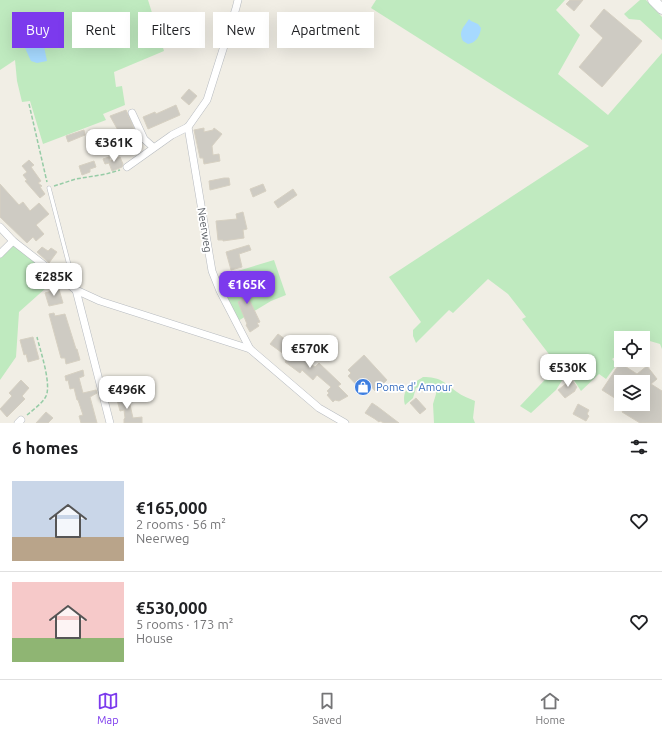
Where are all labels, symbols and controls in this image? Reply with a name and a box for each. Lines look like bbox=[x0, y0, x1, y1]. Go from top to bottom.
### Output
chip: Buy bbox=[12, 12, 64, 48]
chip: Rent bbox=[72, 12, 130, 48]
chip: Filters bbox=[138, 12, 205, 48]
chip: New bbox=[213, 12, 269, 48]
chip: Apartment bbox=[277, 12, 374, 48]
pin: €361K bbox=[86, 129, 142, 163]
text: €361K bbox=[95, 135, 133, 149]
street label: Neerweg bbox=[196, 207, 214, 253]
pin: €285K bbox=[26, 263, 82, 297]
text: €285K bbox=[35, 269, 73, 283]
pin: €165K bbox=[219, 271, 275, 305]
text: €165K bbox=[228, 277, 266, 291]
map controls bbox=[614, 331, 650, 411]
button: locate bbox=[614, 331, 650, 367]
pin: €570K bbox=[282, 335, 338, 369]
text: €570K bbox=[291, 341, 329, 355]
pin: €530K bbox=[540, 354, 596, 388]
text: €530K bbox=[549, 360, 587, 374]
button: layers bbox=[614, 375, 650, 411]
pin: €496K bbox=[99, 376, 155, 410]
shop icon: Pome d' Amour bbox=[353, 377, 373, 397]
place label: Pome d' Amour bbox=[376, 381, 453, 393]
text: €496K bbox=[108, 382, 146, 396]
icon: filters bbox=[628, 436, 650, 458]
text: 6 homes bbox=[12, 438, 78, 457]
icon: home bbox=[44, 497, 92, 545]
text: €165,000 bbox=[136, 498, 207, 517]
icon: heart bbox=[628, 510, 650, 532]
text: 2 rooms · 56 m² bbox=[136, 517, 226, 531]
text: Neerweg bbox=[136, 531, 190, 545]
icon: home bbox=[44, 598, 92, 646]
text: €530,000 bbox=[136, 598, 207, 617]
icon: heart bbox=[628, 611, 650, 633]
text: 5 rooms · 173 m² bbox=[136, 617, 233, 631]
text: House bbox=[136, 631, 173, 645]
tab: Map bbox=[97, 690, 119, 726]
tab: Saved bbox=[313, 690, 342, 726]
tab: Home bbox=[535, 690, 565, 726]

